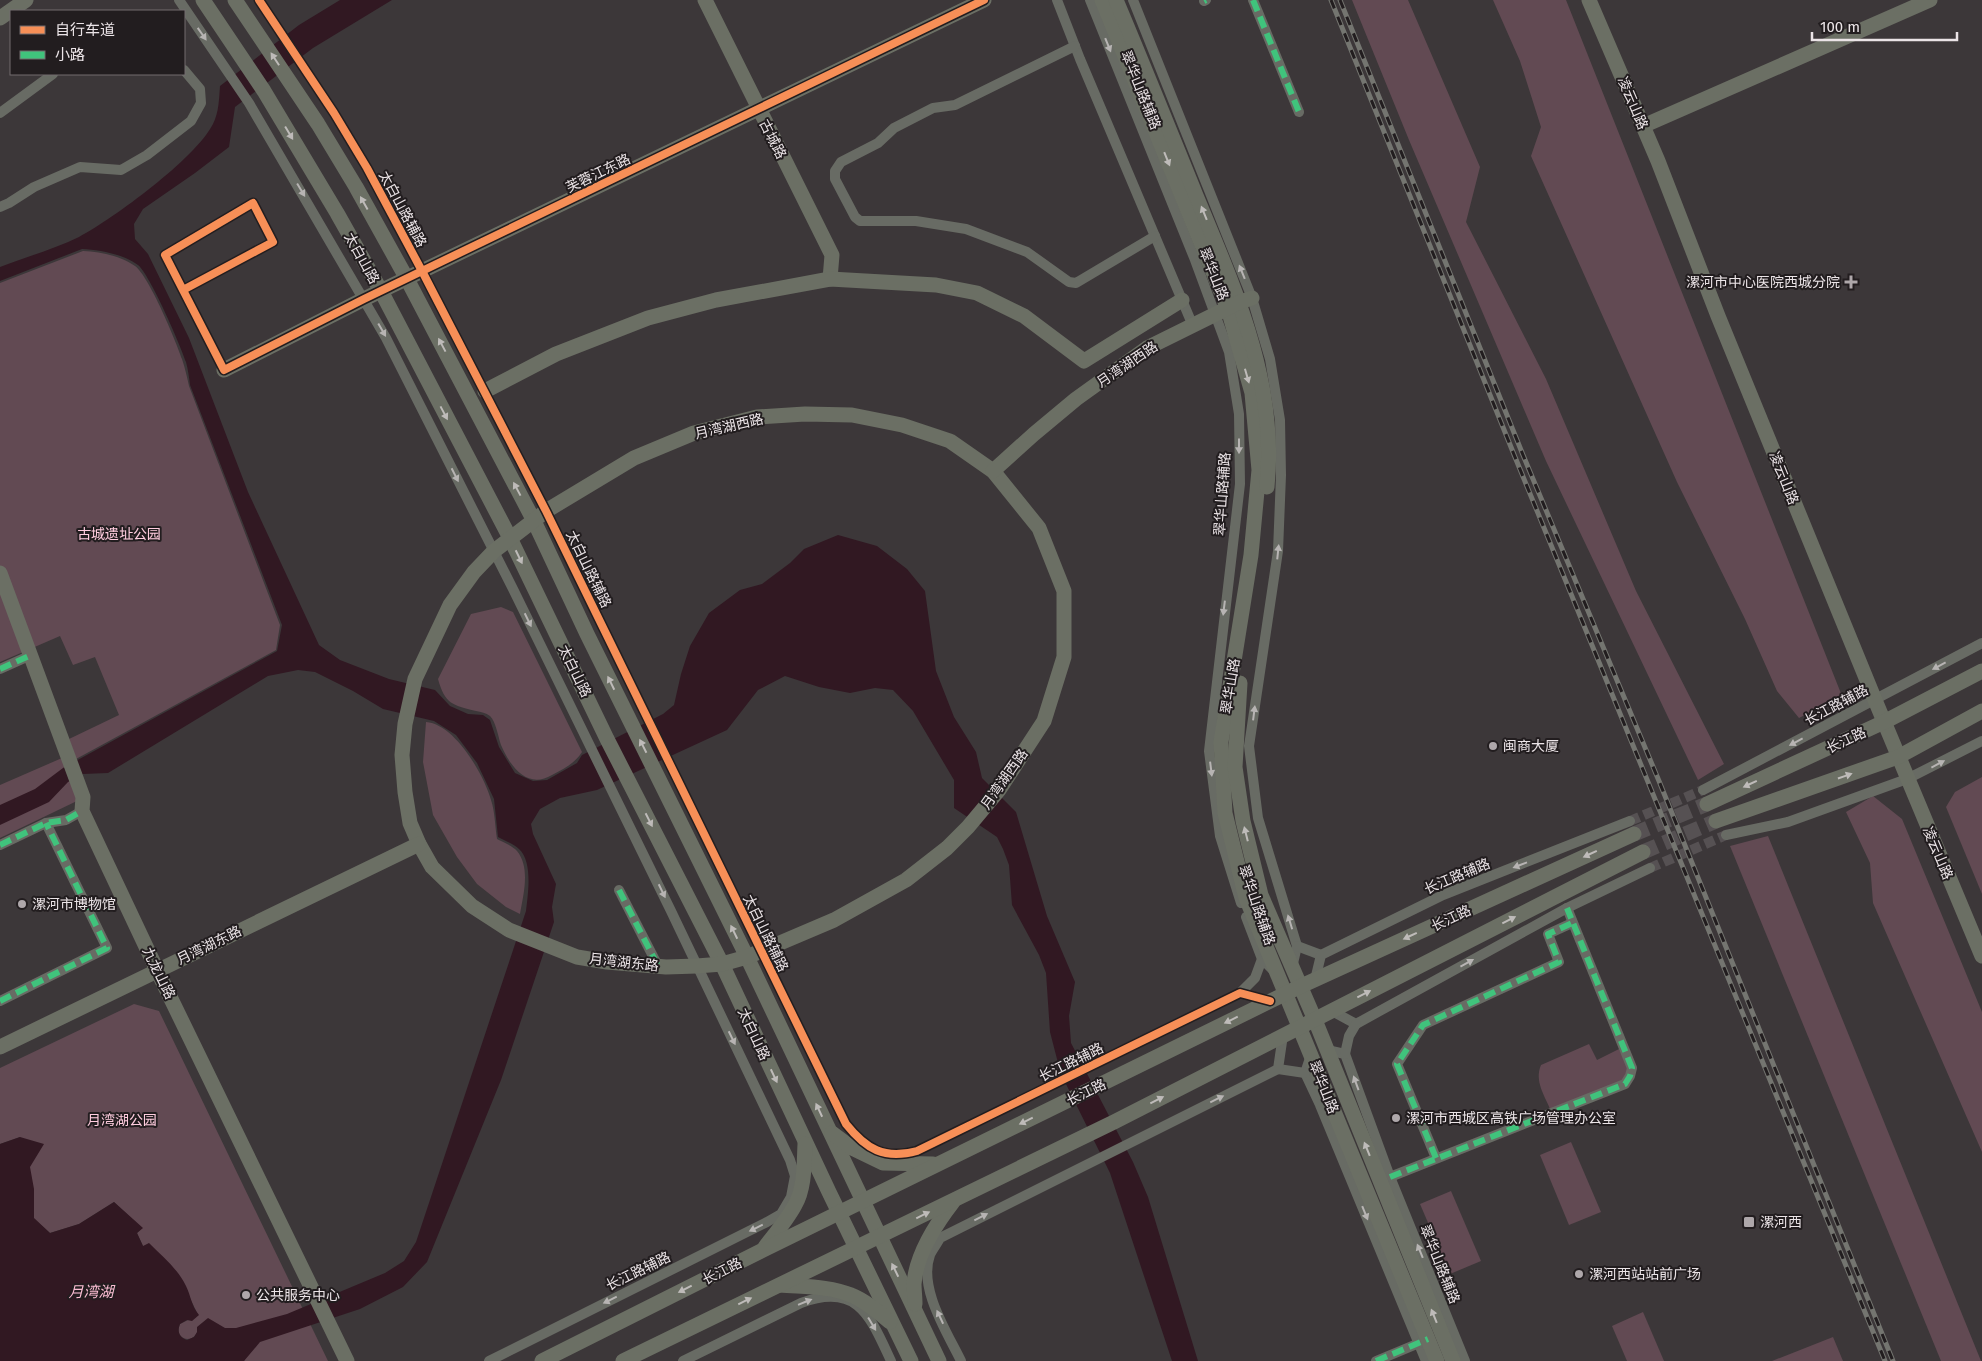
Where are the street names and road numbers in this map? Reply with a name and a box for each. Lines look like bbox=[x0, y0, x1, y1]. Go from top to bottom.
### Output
street label: 翠华山路辅路 bbox=[1117, 48, 1164, 132]
street label: 凌云山路 bbox=[1614, 74, 1651, 132]
street label: 古城路 bbox=[755, 117, 790, 162]
street label: 芙蓉江东路 bbox=[563, 150, 633, 196]
street label: 太白山路辅路 bbox=[375, 168, 430, 250]
street label: 太白山路 bbox=[341, 230, 383, 287]
street label: 翠华山路 bbox=[1195, 245, 1232, 303]
street label: 月湾湖西路 bbox=[1094, 338, 1161, 391]
street label: 月湾湖西路 bbox=[693, 410, 765, 443]
street label: 凌云山路 bbox=[1765, 449, 1802, 507]
street label: 翠华山路辅路 bbox=[1211, 452, 1234, 537]
street label: 太白山路辅路 bbox=[562, 528, 615, 611]
street label: 太白山路 bbox=[555, 642, 594, 700]
street label: 翠华山路 bbox=[1218, 657, 1243, 715]
street label: 长江路辅路 bbox=[1801, 682, 1871, 729]
street label: 长江路 bbox=[1824, 724, 1869, 757]
street label: 月湾湖西路 bbox=[977, 746, 1031, 813]
street label: 凌云山路 bbox=[1919, 824, 1956, 882]
street label: 长江路辅路 bbox=[1422, 855, 1493, 898]
street label: 翠华山路辅路 bbox=[1235, 863, 1278, 948]
street label: 太白山路辅路 bbox=[739, 892, 792, 975]
street label: 长江路 bbox=[1429, 902, 1474, 935]
street label: 月湾湖东路 bbox=[174, 922, 244, 968]
street label: 九龙山路 bbox=[139, 944, 178, 1002]
street label: 月湾湖东路 bbox=[588, 950, 660, 975]
street label: 太白山路 bbox=[734, 1005, 773, 1063]
street label: 长江路辅路 bbox=[1036, 1039, 1106, 1085]
street label: 翠华山路 bbox=[1305, 1058, 1342, 1116]
street label: 长江路 bbox=[1064, 1076, 1109, 1109]
street label: 翠华山路辅路 bbox=[1416, 1222, 1463, 1306]
street label: 长江路辅路 bbox=[603, 1248, 673, 1294]
street label: 长江路 bbox=[700, 1254, 745, 1289]

